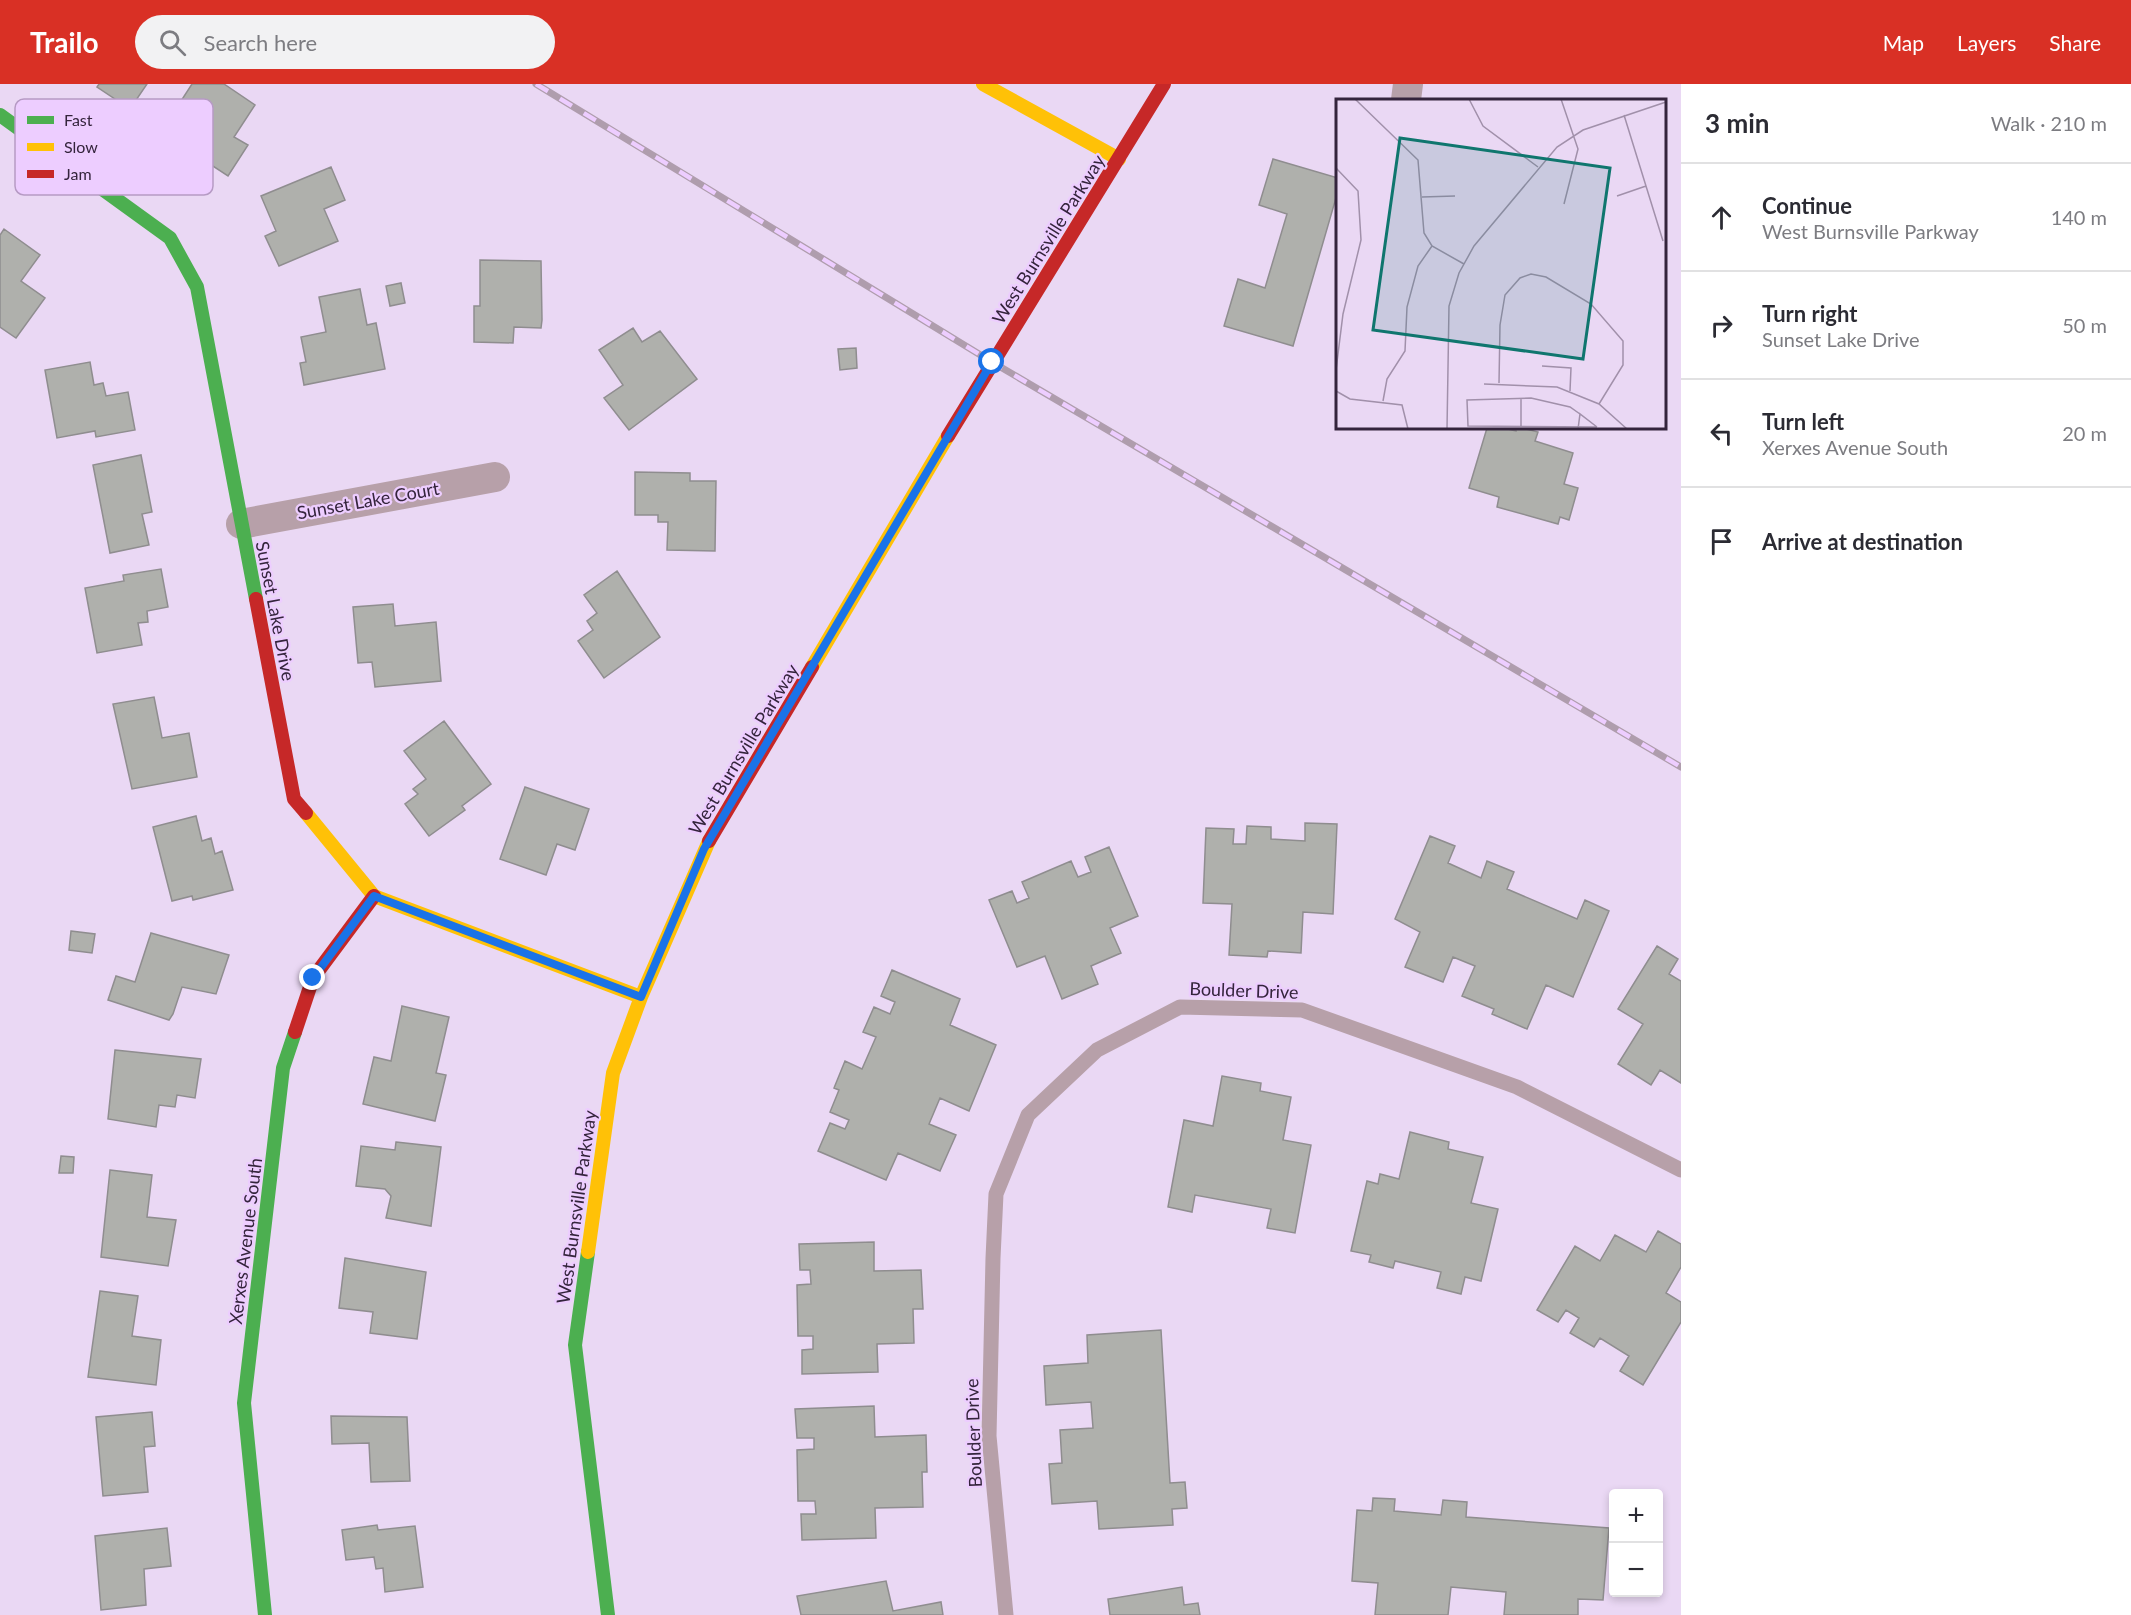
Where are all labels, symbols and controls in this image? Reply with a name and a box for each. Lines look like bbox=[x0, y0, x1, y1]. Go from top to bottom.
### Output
search box bbox=[135, 15, 555, 69]
text: Trailo bbox=[30, 25, 99, 59]
icon: search bbox=[156, 26, 189, 59]
text: Search here bbox=[204, 29, 317, 56]
text: Map bbox=[1883, 30, 1924, 55]
text: Layers bbox=[1957, 30, 2016, 55]
text: Share bbox=[2049, 30, 2101, 55]
legend bbox=[15, 99, 213, 195]
inset map bbox=[1336, 99, 1666, 429]
text: 3 min bbox=[1705, 107, 1769, 139]
text: Fast bbox=[64, 110, 93, 129]
text: Walk · 210 m bbox=[1991, 111, 2107, 135]
text: Slow bbox=[64, 137, 98, 156]
street label: West Burnsville Parkway bbox=[987, 150, 1109, 328]
text: Jam bbox=[64, 164, 92, 183]
text: Continue bbox=[1762, 192, 1852, 219]
icon: ahead bbox=[1705, 201, 1738, 234]
text: 140 m bbox=[2051, 205, 2107, 229]
text: West Burnsville Parkway bbox=[1762, 219, 1979, 243]
text: Turn right bbox=[1762, 300, 1857, 327]
icon: right bbox=[1705, 309, 1738, 342]
text: 50 m bbox=[2062, 313, 2107, 337]
text: Sunset Lake Drive bbox=[1762, 327, 1920, 351]
route start bbox=[978, 348, 1004, 374]
text: Turn left bbox=[1762, 408, 1844, 435]
icon: left bbox=[1705, 417, 1738, 450]
text: 20 m bbox=[2062, 421, 2107, 445]
text: Xerxes Avenue South bbox=[1762, 435, 1948, 459]
street label: Sunset Lake Court bbox=[295, 477, 441, 523]
icon: arrive bbox=[1705, 525, 1738, 558]
text: Arrive at destination bbox=[1762, 528, 1963, 555]
street label: Sunset Lake Drive bbox=[252, 539, 300, 683]
street label: West Burnsville Parkway bbox=[683, 659, 803, 838]
route end bbox=[299, 964, 325, 990]
street label: Boulder Drive bbox=[1189, 977, 1299, 1003]
street label: West Burnsville Parkway bbox=[552, 1108, 601, 1305]
street label: Xerxes Avenue South bbox=[224, 1157, 266, 1325]
street label: Boulder Drive bbox=[960, 1378, 986, 1488]
map controls bbox=[1609, 1489, 1663, 1597]
button: + bbox=[1609, 1489, 1663, 1543]
button: − bbox=[1609, 1543, 1663, 1597]

